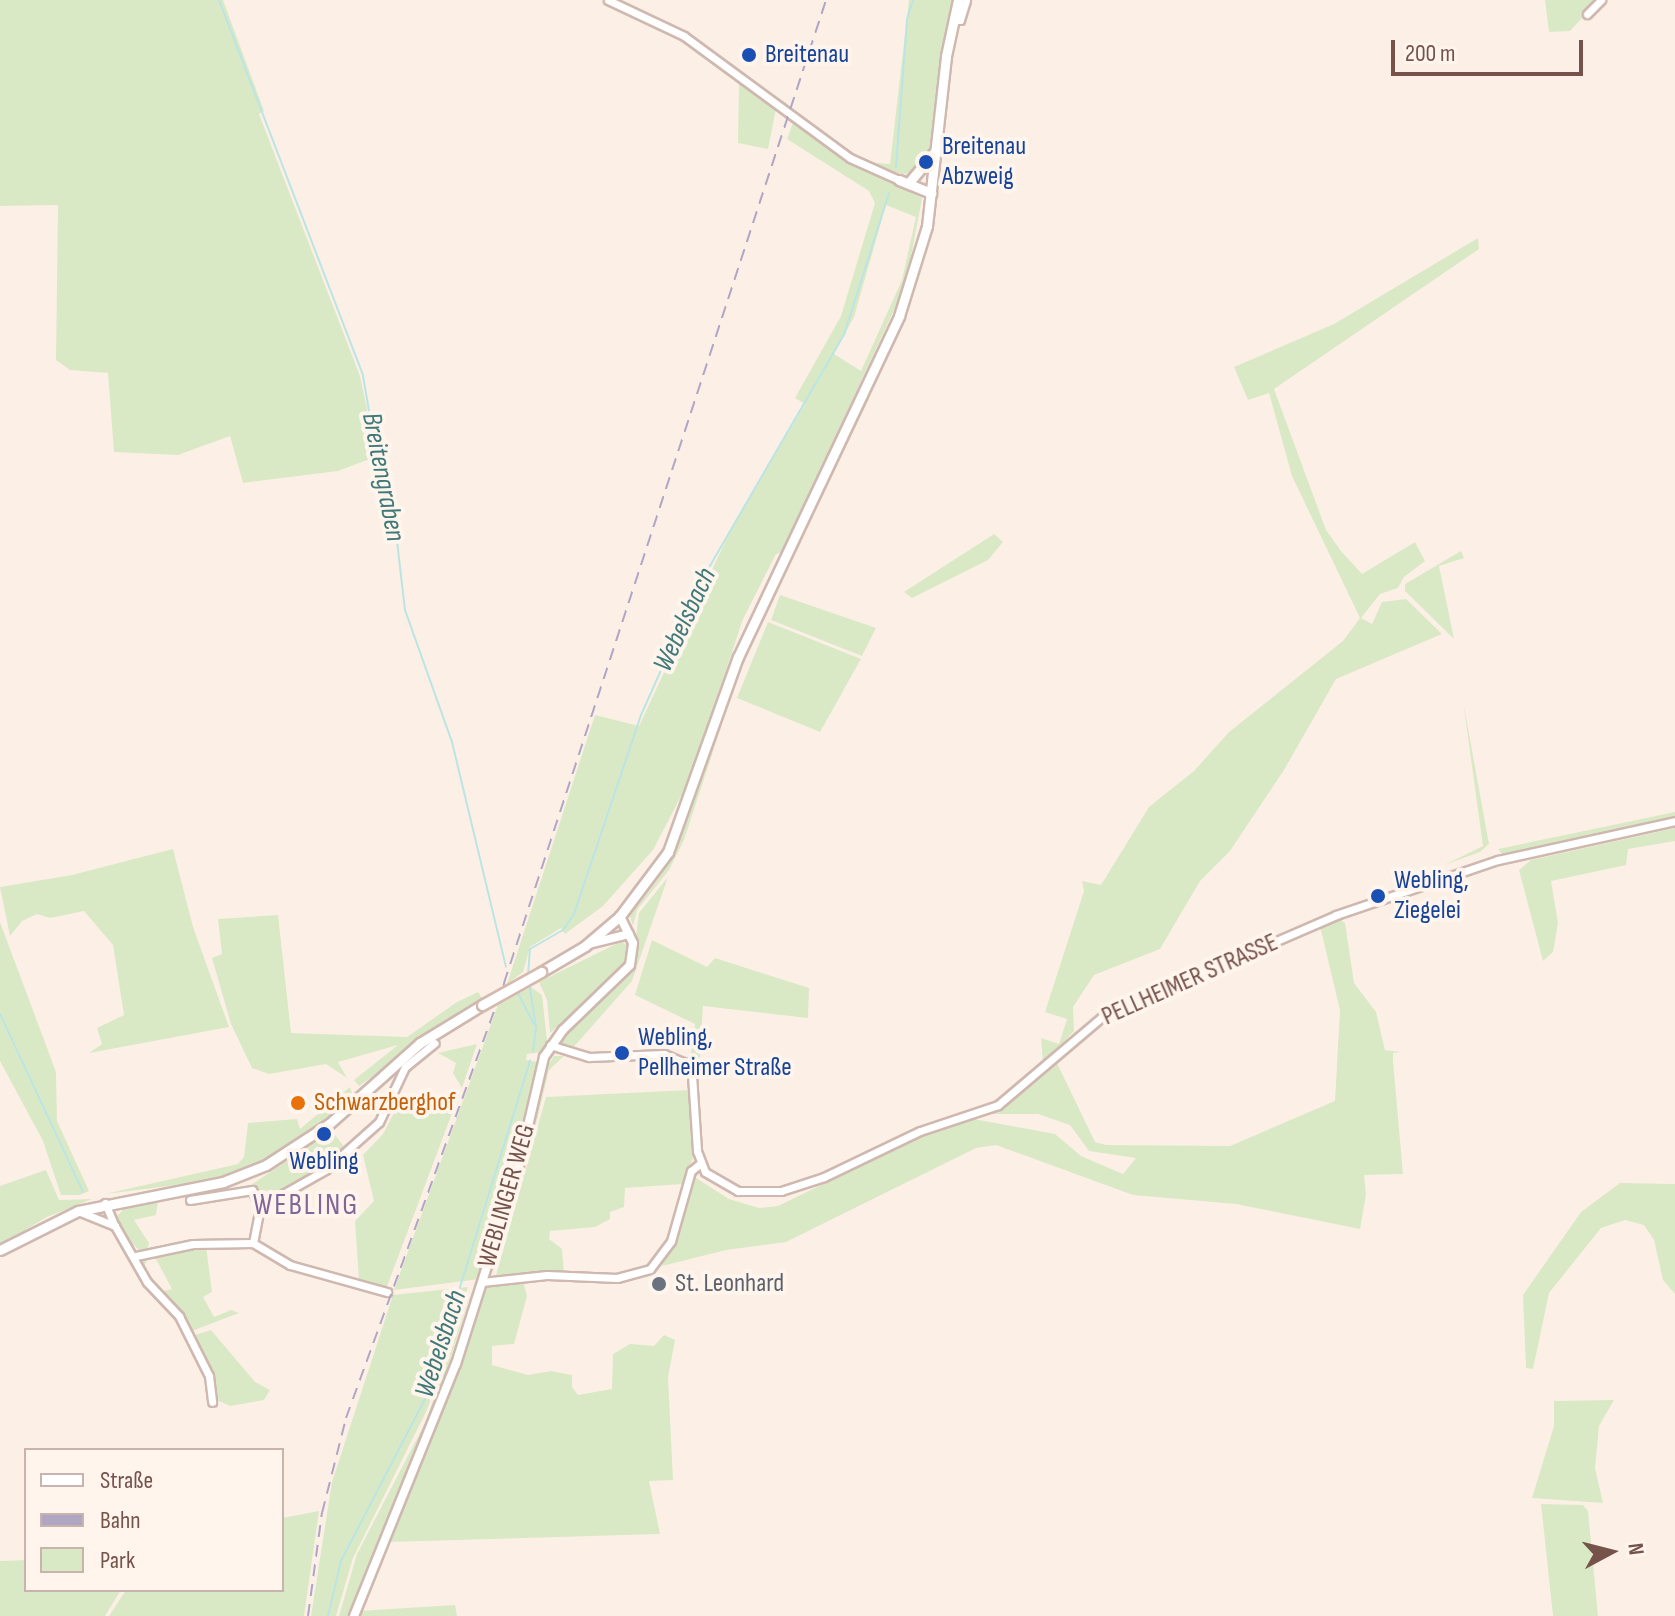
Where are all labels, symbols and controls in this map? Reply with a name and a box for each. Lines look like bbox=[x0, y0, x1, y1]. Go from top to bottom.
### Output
scale bar bbox=[1395, 24, 1587, 74]
place label: Breitenau bbox=[765, 39, 849, 71]
text: 200 m bbox=[1405, 39, 1456, 68]
marker: Breitenau bbox=[740, 46, 758, 64]
place label: Breitenau Abzweig bbox=[942, 131, 1026, 192]
marker: Breitenau Abzweig bbox=[917, 153, 935, 171]
water label: Breitengraben bbox=[354, 410, 412, 544]
water label: Webelsbach bbox=[646, 563, 724, 677]
place label: Webling, Ziegelei bbox=[1394, 865, 1469, 926]
marker: Webling, Ziegelei bbox=[1369, 887, 1387, 905]
street label: PELLHEIMER STRASSE bbox=[1097, 927, 1283, 1033]
place label: Webling, Pellheimer Straße bbox=[638, 1022, 792, 1084]
marker: Webling, Pellheimer Straße bbox=[613, 1044, 631, 1062]
place label: Schwarzberghof bbox=[314, 1087, 455, 1119]
marker: Schwarzberghof bbox=[289, 1094, 307, 1112]
street label: WEBLINGER WEG bbox=[472, 1121, 542, 1271]
marker: Webling bbox=[315, 1125, 333, 1143]
place label: Webling bbox=[289, 1146, 359, 1178]
district label: WEBLING bbox=[253, 1187, 359, 1223]
place label: St. Leonhard bbox=[675, 1268, 784, 1300]
marker: St. Leonhard bbox=[650, 1275, 668, 1293]
water label: Webelsbach bbox=[408, 1286, 474, 1402]
legend bbox=[24, 1448, 284, 1592]
text: Straße bbox=[100, 1466, 153, 1495]
text: Bahn bbox=[100, 1506, 141, 1535]
north arrow bbox=[1571, 1512, 1651, 1592]
text: N bbox=[1621, 1542, 1649, 1556]
text: Park bbox=[100, 1546, 135, 1575]

